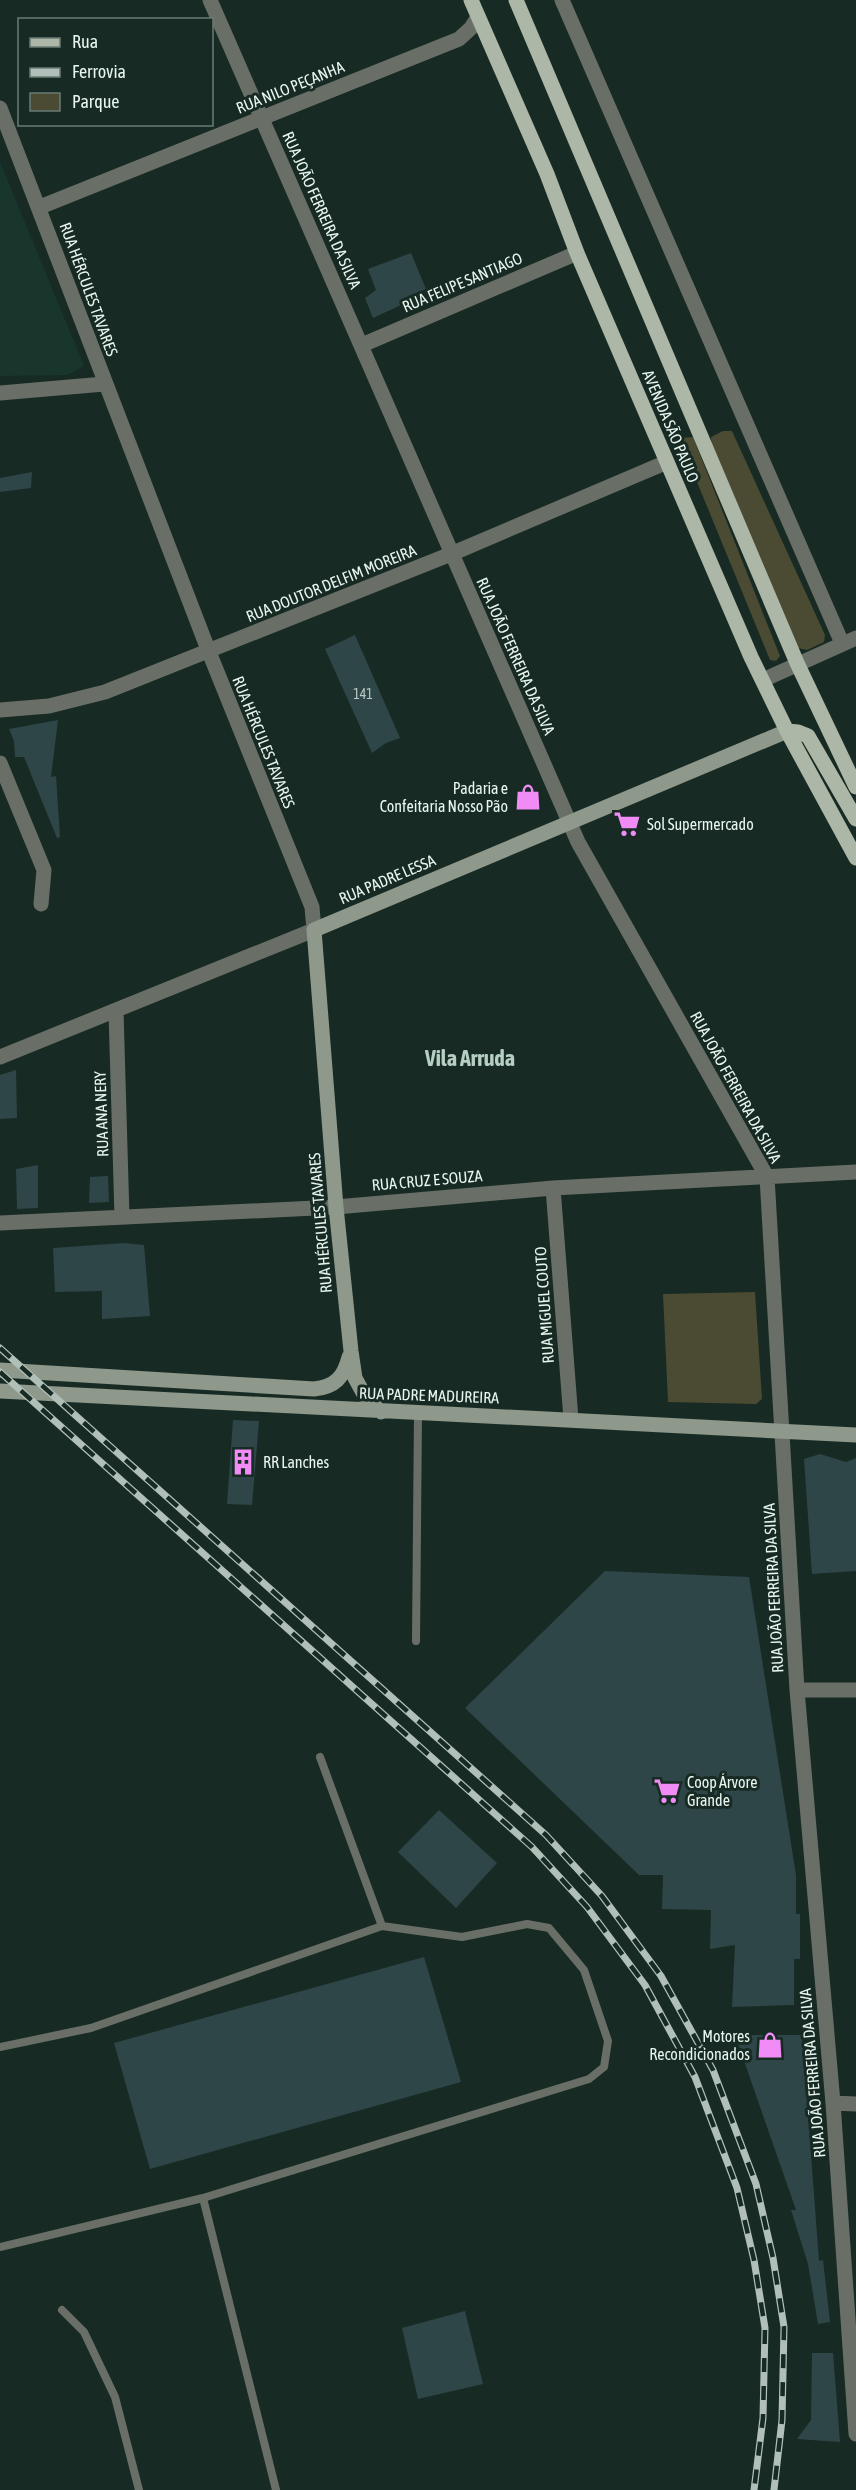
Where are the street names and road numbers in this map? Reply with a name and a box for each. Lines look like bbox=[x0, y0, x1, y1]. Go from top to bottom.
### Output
street label: RUA NILO PEÇANHA bbox=[233, 57, 347, 118]
street label: RUA JOÃO FERREIRA DA SILVA bbox=[279, 129, 365, 291]
street label: RUA HÉRCULES TAVARES bbox=[56, 220, 122, 358]
street label: RUA FELIPE SANTIAGO bbox=[399, 249, 525, 315]
street label: AVENIDA SÃO PAULO bbox=[639, 367, 703, 485]
street label: RUA DOUTOR DELFIM MOREIRA bbox=[243, 541, 419, 625]
street label: RUA JOÃO FERREIRA DA SILVA bbox=[473, 575, 559, 737]
street label: RUA HÉRCULES TAVARES bbox=[229, 673, 299, 811]
street label: RUA PADRE LESSA bbox=[336, 851, 438, 907]
street label: RUA JOÃO FERREIRA DA SILVA bbox=[687, 1008, 785, 1166]
street label: RUA ANA NERY bbox=[90, 1070, 111, 1157]
street label: RUA HÉRCULES TAVARES bbox=[305, 1152, 335, 1294]
street label: RUA CRUZ E SOUZA bbox=[371, 1166, 483, 1194]
street label: RUA MIGUEL COUTO bbox=[531, 1246, 557, 1364]
street label: RUA PADRE MADUREIRA bbox=[359, 1384, 500, 1406]
street label: RUA JOÃO FERREIRA DA SILVA bbox=[760, 1503, 786, 1673]
street label: RUA JOÃO FERREIRA DA SILVA bbox=[796, 1987, 828, 2158]

